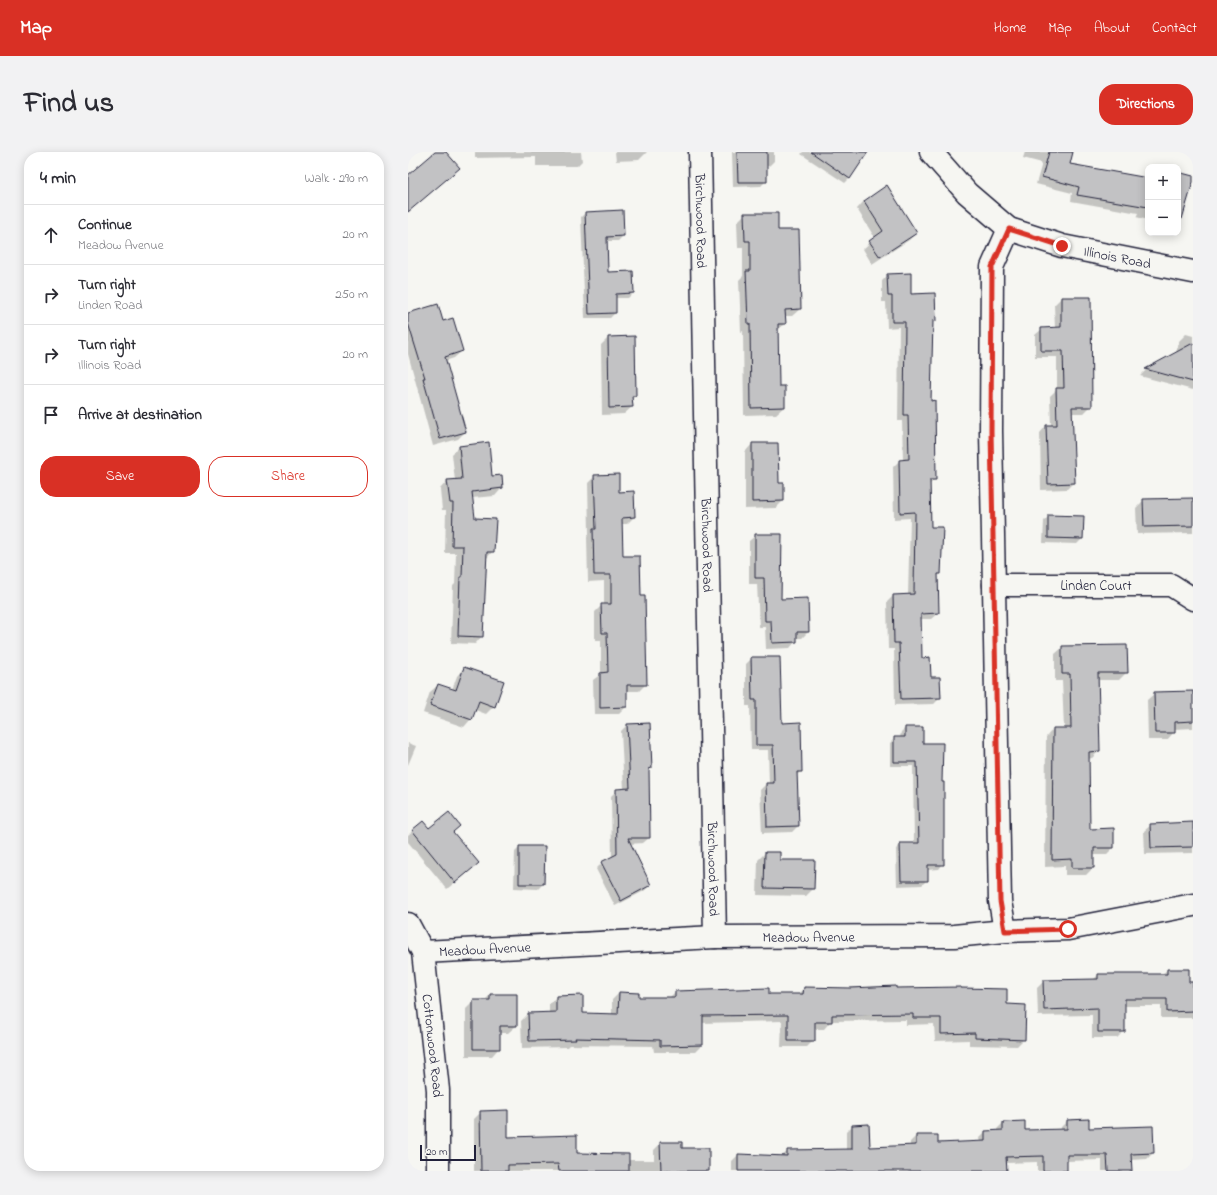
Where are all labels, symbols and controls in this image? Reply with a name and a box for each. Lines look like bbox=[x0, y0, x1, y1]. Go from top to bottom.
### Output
text: Map bbox=[20, 15, 52, 42]
text: Home bbox=[994, 18, 1026, 39]
text: Map bbox=[1048, 18, 1072, 39]
text: About bbox=[1094, 18, 1130, 39]
text: Contact bbox=[1152, 18, 1197, 39]
text: Find us bbox=[24, 84, 114, 125]
button: Directions bbox=[1099, 84, 1193, 125]
map controls bbox=[1145, 164, 1181, 236]
button: + bbox=[1145, 164, 1181, 200]
text: 4 min bbox=[40, 166, 76, 191]
text: Walk · 290 m bbox=[304, 169, 368, 188]
street label: Birchwood Road bbox=[688, 173, 711, 269]
button: − bbox=[1145, 200, 1181, 236]
text: Continue bbox=[78, 214, 132, 236]
icon: ahead bbox=[40, 224, 62, 246]
text: 20 m bbox=[343, 225, 368, 244]
text: Meadow Avenue bbox=[78, 236, 163, 255]
route end bbox=[1053, 237, 1071, 255]
street label: Illinois Road bbox=[1082, 242, 1153, 275]
text: Turn right bbox=[78, 274, 136, 296]
icon: right bbox=[40, 284, 62, 306]
text: 250 m bbox=[335, 285, 368, 304]
text: Linden Road bbox=[78, 296, 143, 315]
text: Turn right bbox=[78, 334, 136, 356]
icon: right bbox=[40, 344, 62, 366]
text: 20 m bbox=[343, 345, 368, 364]
text: Illinois Road bbox=[78, 356, 141, 375]
icon: arrive bbox=[40, 404, 62, 426]
text: Arrive at destination bbox=[78, 404, 202, 426]
button: Save bbox=[40, 456, 200, 497]
button: Share bbox=[208, 456, 368, 497]
street label: Birchwood Road bbox=[695, 496, 717, 593]
street label: Linden Court bbox=[1060, 576, 1132, 597]
street label: Birchwood Road bbox=[701, 820, 724, 917]
route start bbox=[1059, 920, 1077, 938]
street label: Meadow Avenue bbox=[763, 927, 855, 949]
street label: Meadow Avenue bbox=[438, 937, 532, 963]
street label: Cottonwood Road bbox=[416, 993, 447, 1098]
scale bar bbox=[420, 1143, 476, 1162]
text: 20 m bbox=[426, 1144, 448, 1160]

